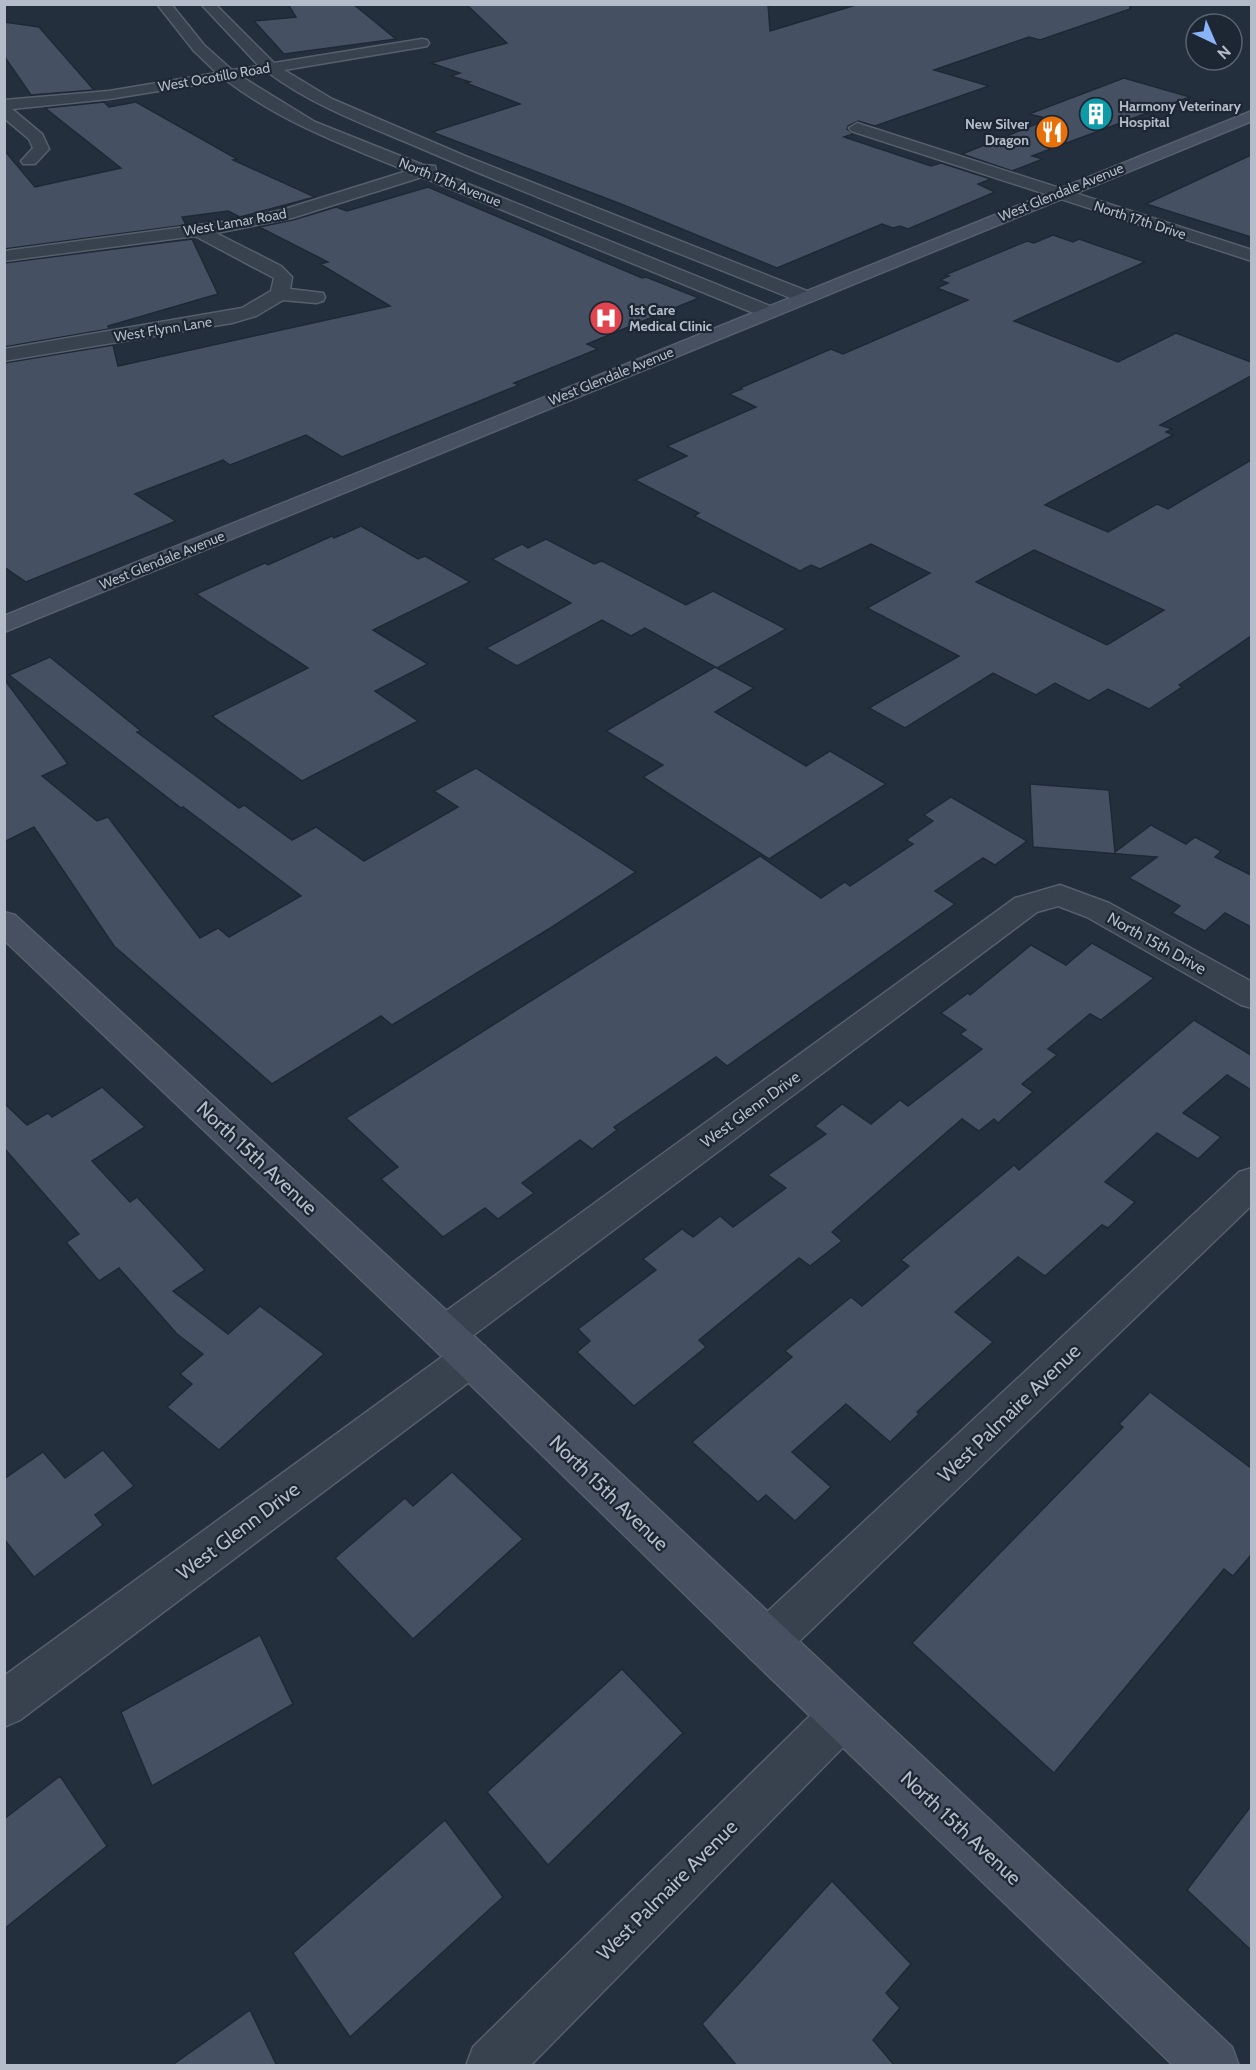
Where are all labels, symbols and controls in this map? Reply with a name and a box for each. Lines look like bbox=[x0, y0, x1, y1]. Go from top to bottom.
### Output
north arrow bbox=[1184, 12, 1244, 72]
text: N bbox=[1213, 42, 1235, 63]
street label: West Ocotillo Road bbox=[157, 58, 271, 96]
building icon: Harmony Veterinary Hospital bbox=[1078, 96, 1114, 132]
place label: Harmony Veterinary Hospital bbox=[1119, 97, 1241, 131]
restaurant icon: New Silver Dragon bbox=[1034, 114, 1070, 150]
place label: New Silver Dragon bbox=[965, 115, 1029, 149]
street label: North 17th Avenue bbox=[396, 153, 504, 211]
street label: West Glendale Avenue bbox=[996, 159, 1126, 225]
street label: North 17th Drive bbox=[1092, 197, 1188, 243]
street label: West Lamar Road bbox=[182, 204, 288, 240]
hospital icon: 1st Care Medical Clinic bbox=[588, 300, 624, 336]
place label: 1st Care Medical Clinic bbox=[629, 301, 713, 335]
street label: West Flynn Lane bbox=[113, 312, 213, 346]
street label: West Glendale Avenue bbox=[546, 343, 676, 409]
street label: West Glendale Avenue bbox=[97, 527, 227, 593]
street label: North 15th Drive bbox=[1104, 908, 1209, 978]
street label: West Glenn Drive bbox=[697, 1067, 804, 1152]
street label: North 15th Avenue bbox=[192, 1096, 322, 1220]
street label: West Palmaire Avenue bbox=[933, 1339, 1085, 1487]
street label: North 15th Avenue bbox=[545, 1430, 673, 1556]
street label: West Glenn Drive bbox=[172, 1477, 304, 1585]
street label: North 15th Avenue bbox=[896, 1766, 1026, 1890]
street label: West Palmaire Avenue bbox=[592, 1815, 742, 1965]

